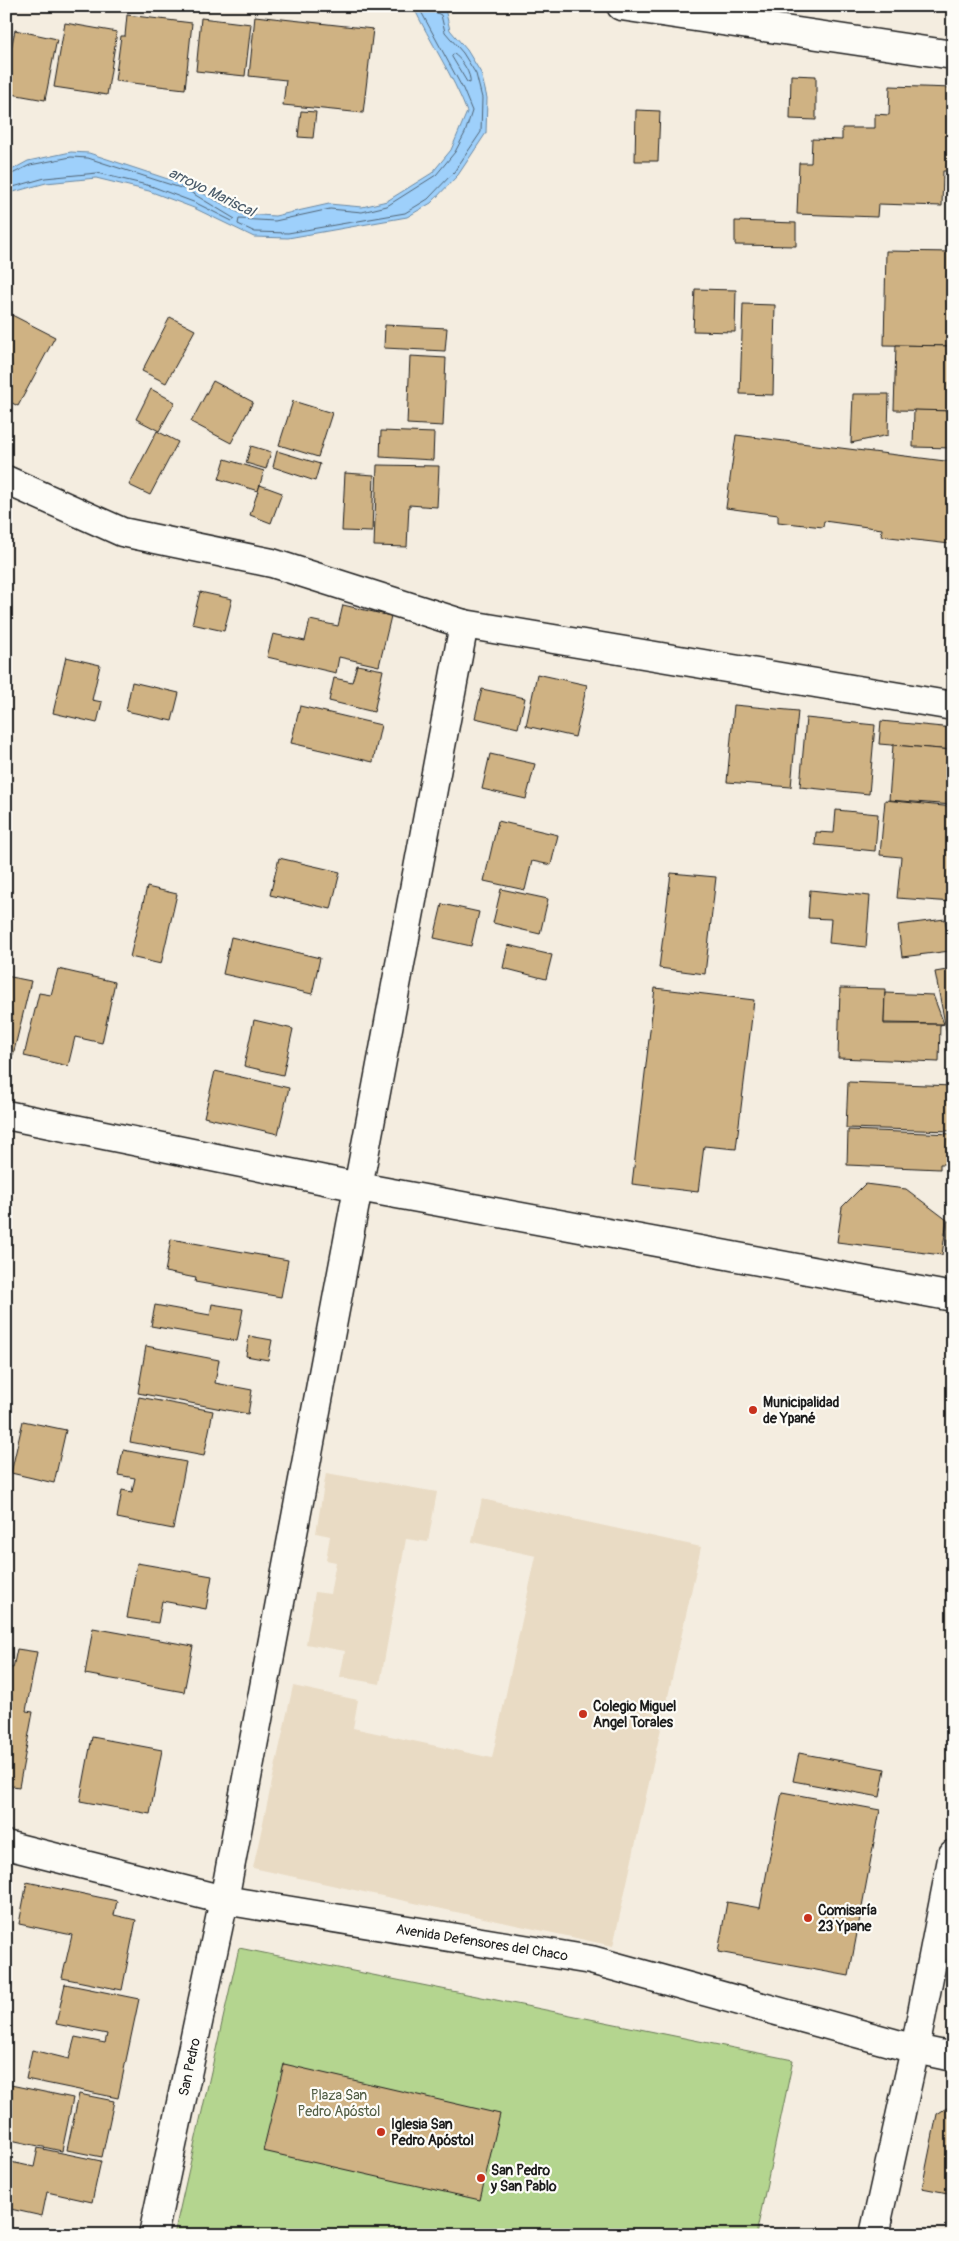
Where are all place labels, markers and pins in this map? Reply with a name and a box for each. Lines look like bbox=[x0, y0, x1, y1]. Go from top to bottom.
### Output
place label: Municipalidad de Ypané bbox=[763, 1394, 839, 1427]
marker: Municipalidad de Ypané bbox=[747, 1404, 759, 1416]
place label: Colegio Miguel Angel Torales bbox=[593, 1698, 676, 1731]
marker: Colegio Miguel Angel Torales bbox=[577, 1708, 589, 1720]
place label: Comisaría 23 Ypane bbox=[818, 1902, 877, 1935]
marker: Comisaría 23 Ypane bbox=[802, 1912, 814, 1924]
place label: Iglesia San Pedro Apóstol bbox=[391, 2116, 474, 2149]
marker: Iglesia San Pedro Apóstol bbox=[375, 2126, 387, 2138]
place label: San Pedro y San Pablo bbox=[490, 2162, 557, 2195]
marker: San Pedro y San Pablo bbox=[475, 2172, 487, 2184]

